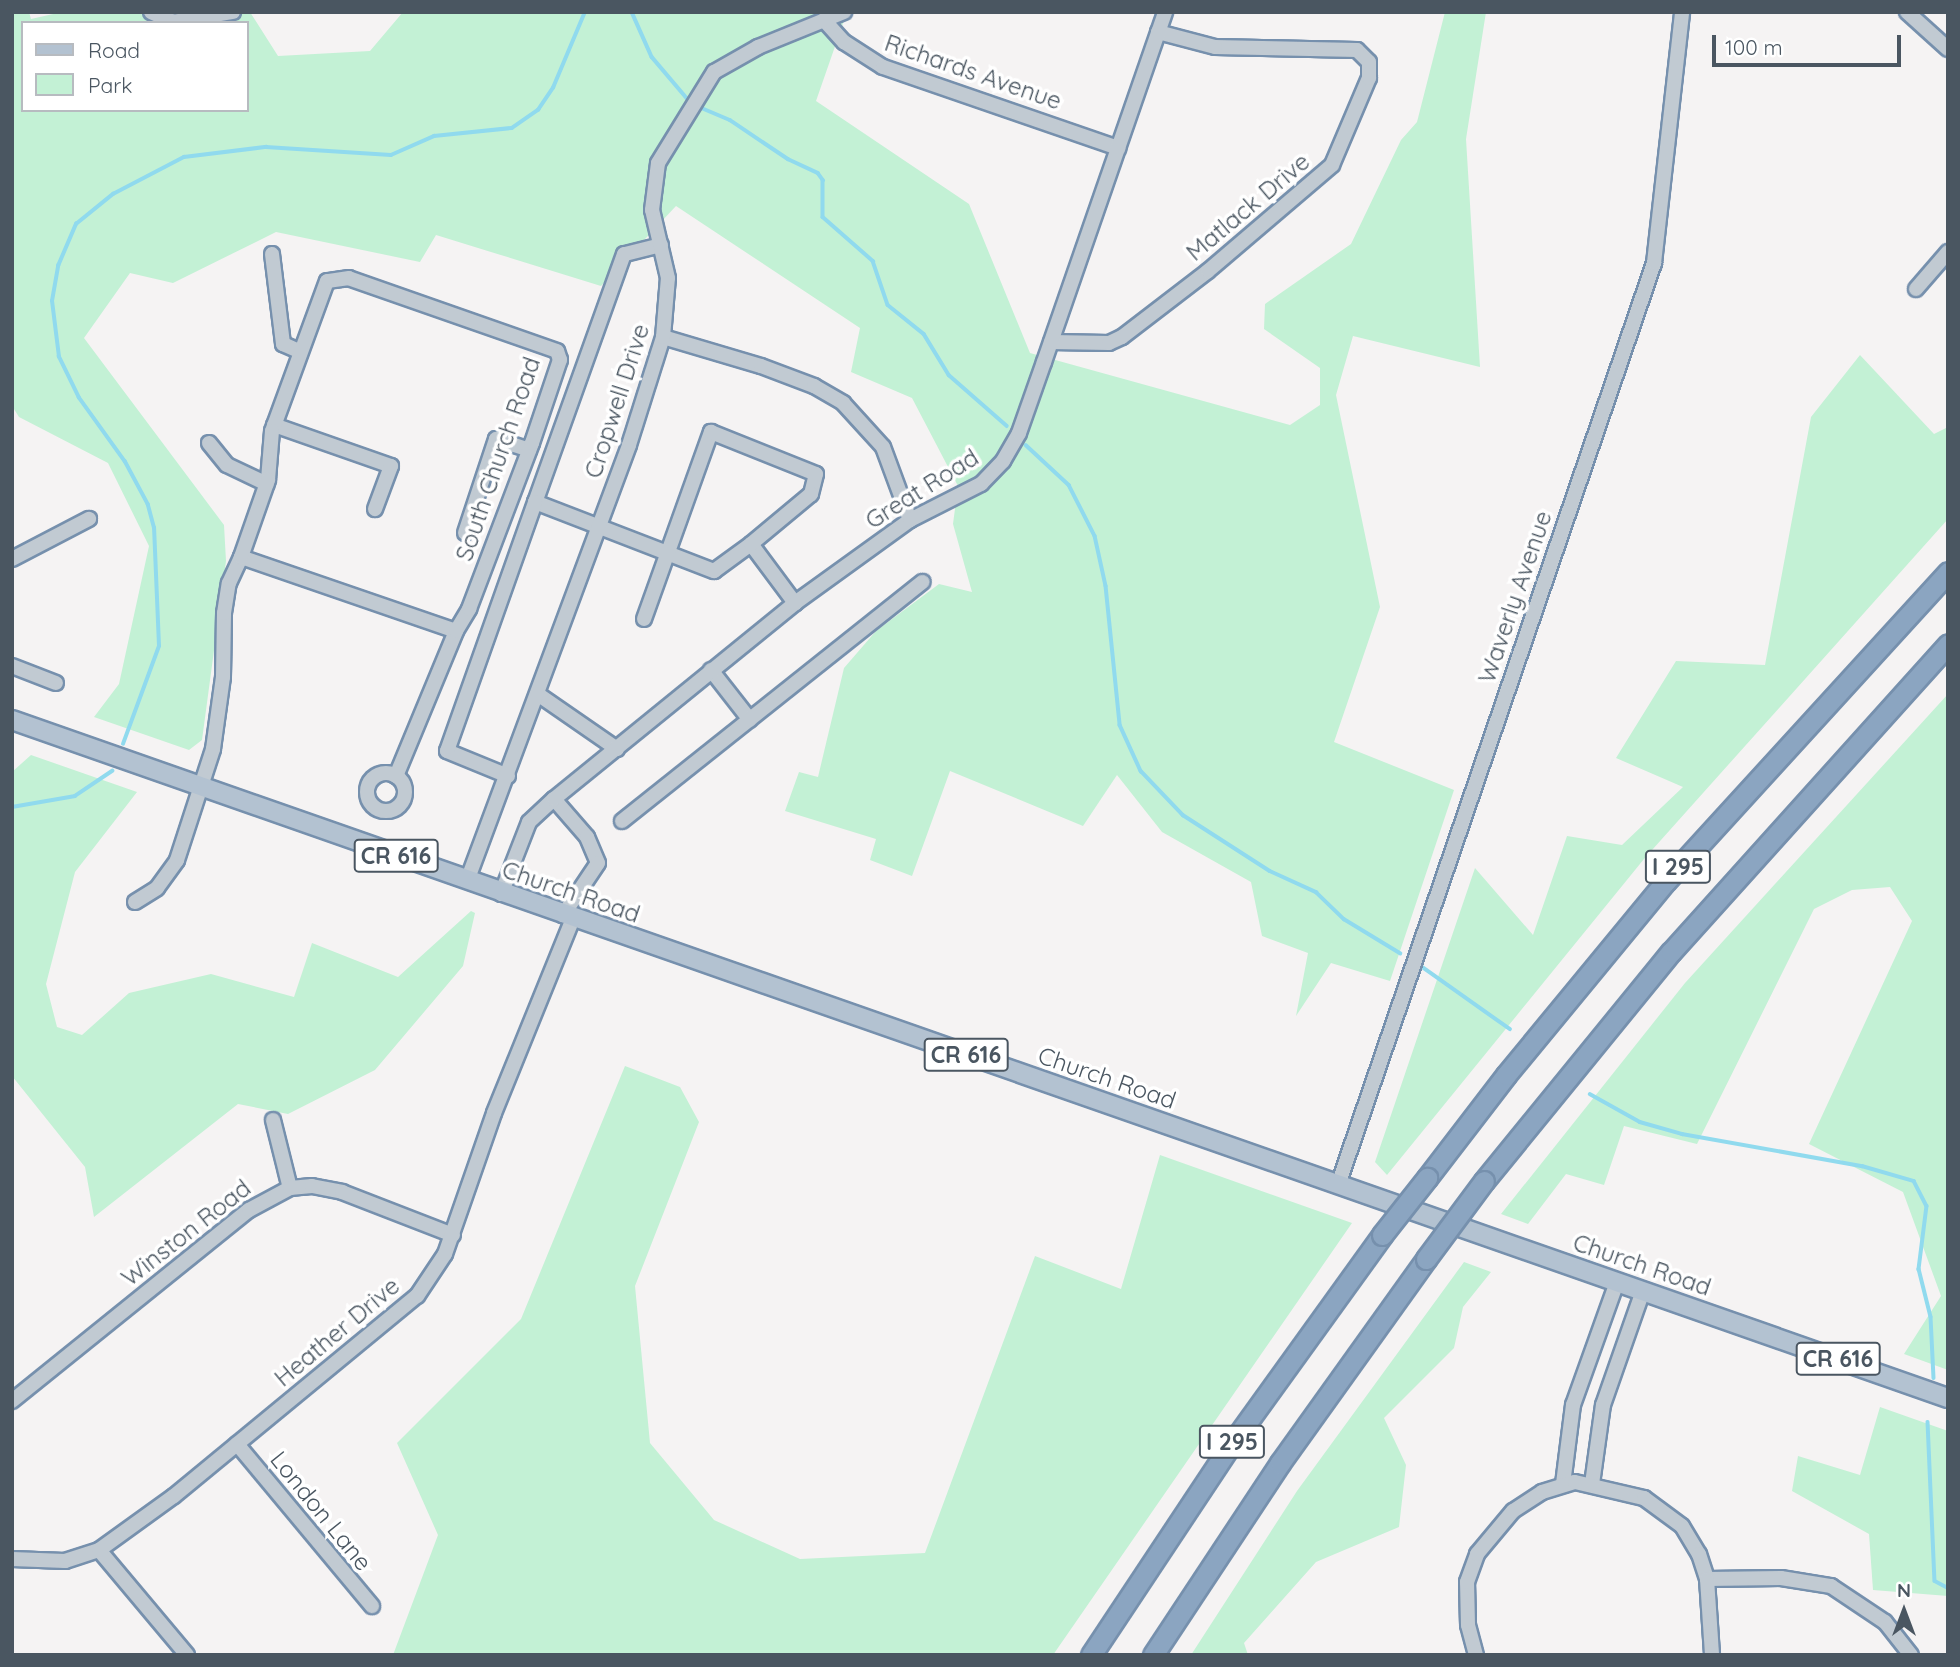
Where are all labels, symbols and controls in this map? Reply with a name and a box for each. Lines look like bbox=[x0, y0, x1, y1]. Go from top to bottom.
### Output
legend bbox=[21, 21, 248, 112]
scale bar bbox=[1715, 21, 1904, 65]
street label: Richards Avenue bbox=[881, 28, 1065, 116]
text: 100 m bbox=[1725, 34, 1783, 60]
text: Road bbox=[88, 37, 140, 63]
text: Park bbox=[88, 72, 132, 98]
street label: Matlack Drive bbox=[1180, 147, 1316, 267]
street label: Cropwell Drive bbox=[579, 320, 655, 482]
street label: South Church Road bbox=[450, 353, 546, 565]
street label: Great Road bbox=[860, 443, 984, 535]
street label: Waverly Avenue bbox=[1472, 507, 1558, 687]
road number: CR 616 bbox=[352, 836, 440, 876]
road number: I 295 bbox=[1645, 848, 1711, 887]
street label: Church Road bbox=[498, 855, 644, 929]
road number: CR 616 bbox=[922, 1036, 1010, 1074]
street label: Church Road bbox=[1034, 1041, 1180, 1115]
street label: Winston Road bbox=[116, 1174, 256, 1292]
street label: Church Road bbox=[1569, 1228, 1715, 1302]
street label: Heather Drive bbox=[269, 1271, 405, 1393]
road number: CR 616 bbox=[1794, 1340, 1882, 1378]
road number: I 295 bbox=[1199, 1422, 1265, 1462]
street label: London Lane bbox=[264, 1445, 378, 1577]
north arrow bbox=[1869, 1576, 1939, 1646]
text: N bbox=[1897, 1578, 1911, 1602]

